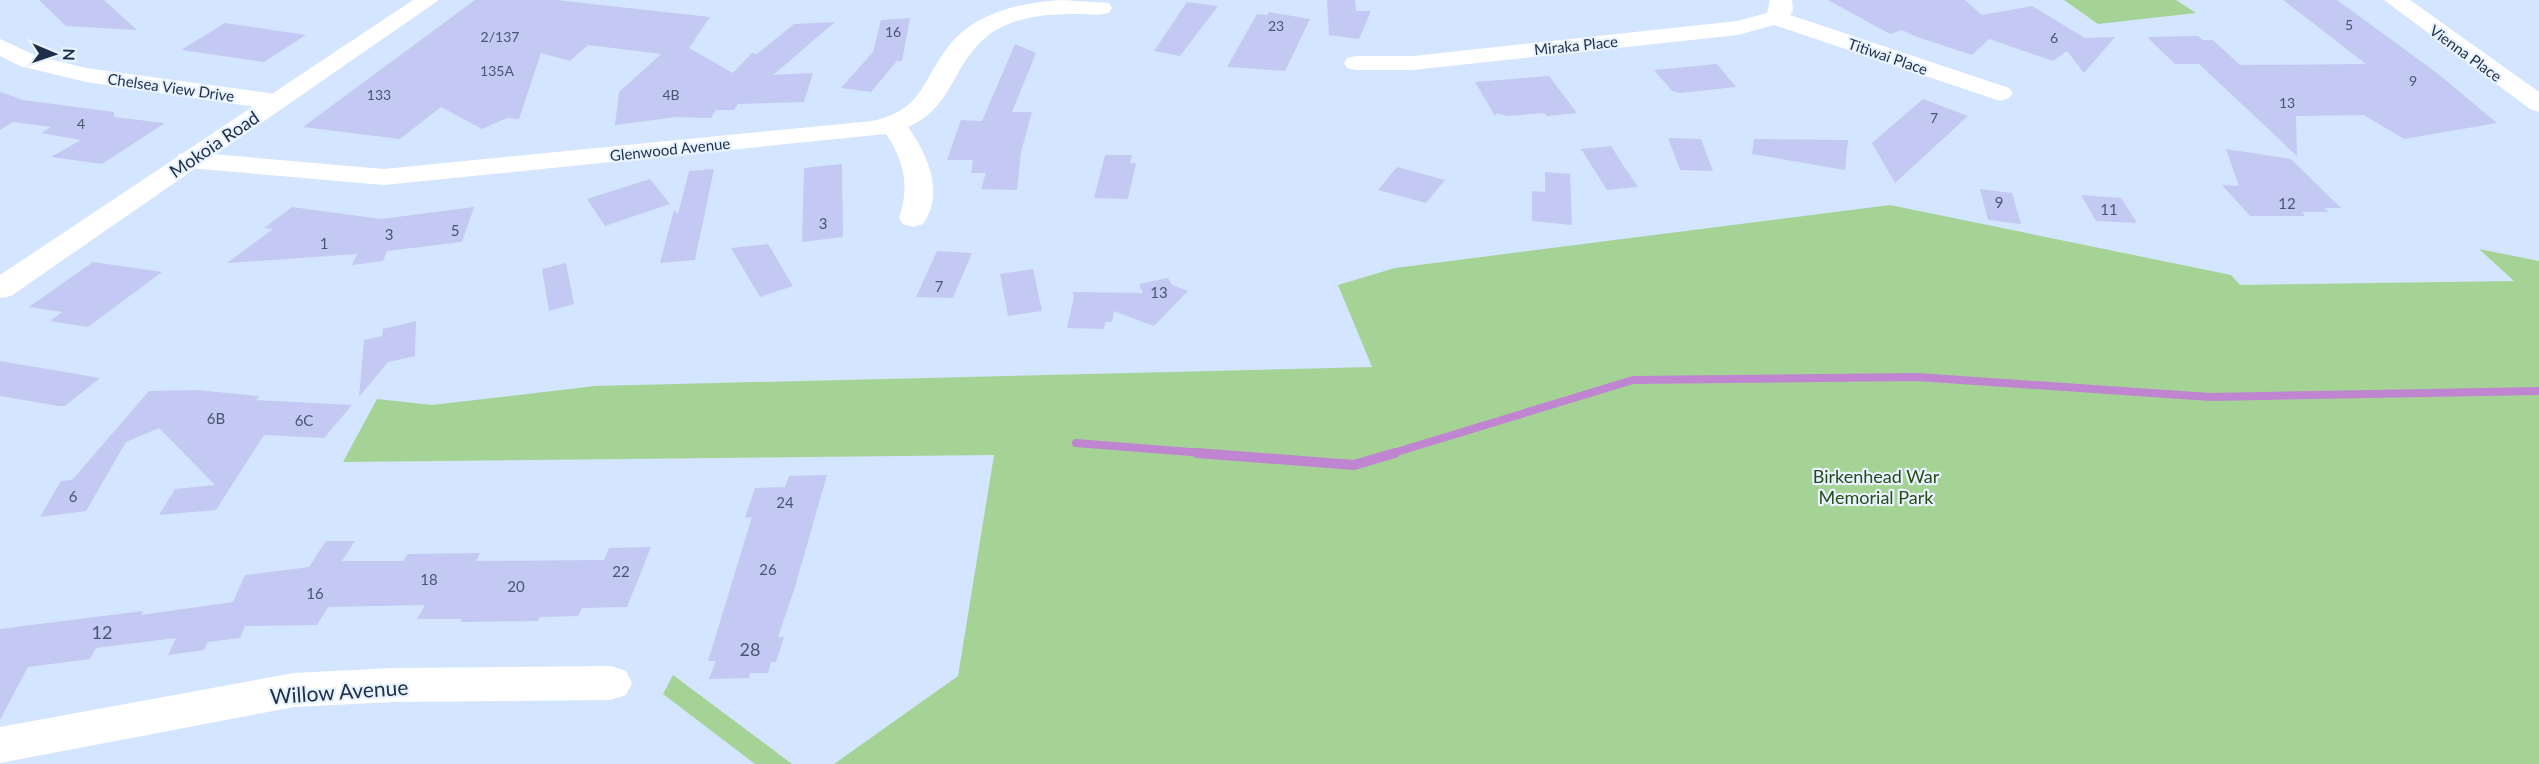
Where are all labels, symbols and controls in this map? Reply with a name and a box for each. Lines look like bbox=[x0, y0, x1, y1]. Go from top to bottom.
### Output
house number: 5 bbox=[2345, 16, 2353, 33]
house number: 23 bbox=[1268, 17, 1284, 34]
street label: Vienna Place bbox=[2426, 21, 2506, 85]
house number: 16 bbox=[885, 23, 901, 40]
north arrow bbox=[24, 24, 84, 84]
house number: 2/137 bbox=[481, 28, 519, 45]
house number: 6 bbox=[2050, 29, 2058, 46]
street label: Miraka Place bbox=[1533, 32, 1619, 58]
street label: Titiwai Place bbox=[1846, 34, 1930, 78]
text: N bbox=[60, 48, 79, 61]
house number: 135A bbox=[480, 62, 514, 79]
street label: Chelsea View Drive bbox=[107, 69, 236, 105]
house number: 9 bbox=[2409, 72, 2417, 89]
house number: 133 bbox=[367, 86, 391, 103]
house number: 4B bbox=[662, 86, 680, 103]
house number: 13 bbox=[2279, 94, 2295, 111]
street label: Mokoia Road bbox=[165, 106, 263, 182]
house number: 7 bbox=[1930, 109, 1938, 126]
house number: 4 bbox=[77, 115, 85, 132]
street label: Glenwood Avenue bbox=[609, 134, 731, 164]
house number: 9 bbox=[1995, 193, 2003, 211]
house number: 12 bbox=[2278, 194, 2296, 212]
house number: 11 bbox=[2100, 200, 2118, 218]
house number: 3 bbox=[819, 214, 827, 232]
house number: 5 bbox=[451, 221, 459, 239]
house number: 3 bbox=[385, 225, 393, 243]
house number: 1 bbox=[320, 234, 328, 252]
house number: 7 bbox=[935, 277, 944, 295]
house number: 13 bbox=[1150, 283, 1168, 301]
house number: 6B bbox=[207, 409, 225, 427]
house number: 6C bbox=[295, 411, 313, 429]
park label: Birkenhead War Memorial Park bbox=[1813, 465, 1940, 508]
house number: 6 bbox=[69, 487, 78, 505]
house number: 24 bbox=[776, 493, 794, 511]
house number: 26 bbox=[759, 560, 777, 578]
house number: 22 bbox=[612, 562, 630, 580]
house number: 18 bbox=[420, 570, 438, 588]
house number: 20 bbox=[507, 577, 525, 595]
house number: 16 bbox=[306, 584, 324, 602]
house number: 12 bbox=[92, 621, 112, 643]
house number: 28 bbox=[740, 638, 760, 660]
street label: Willow Avenue bbox=[269, 674, 409, 708]

